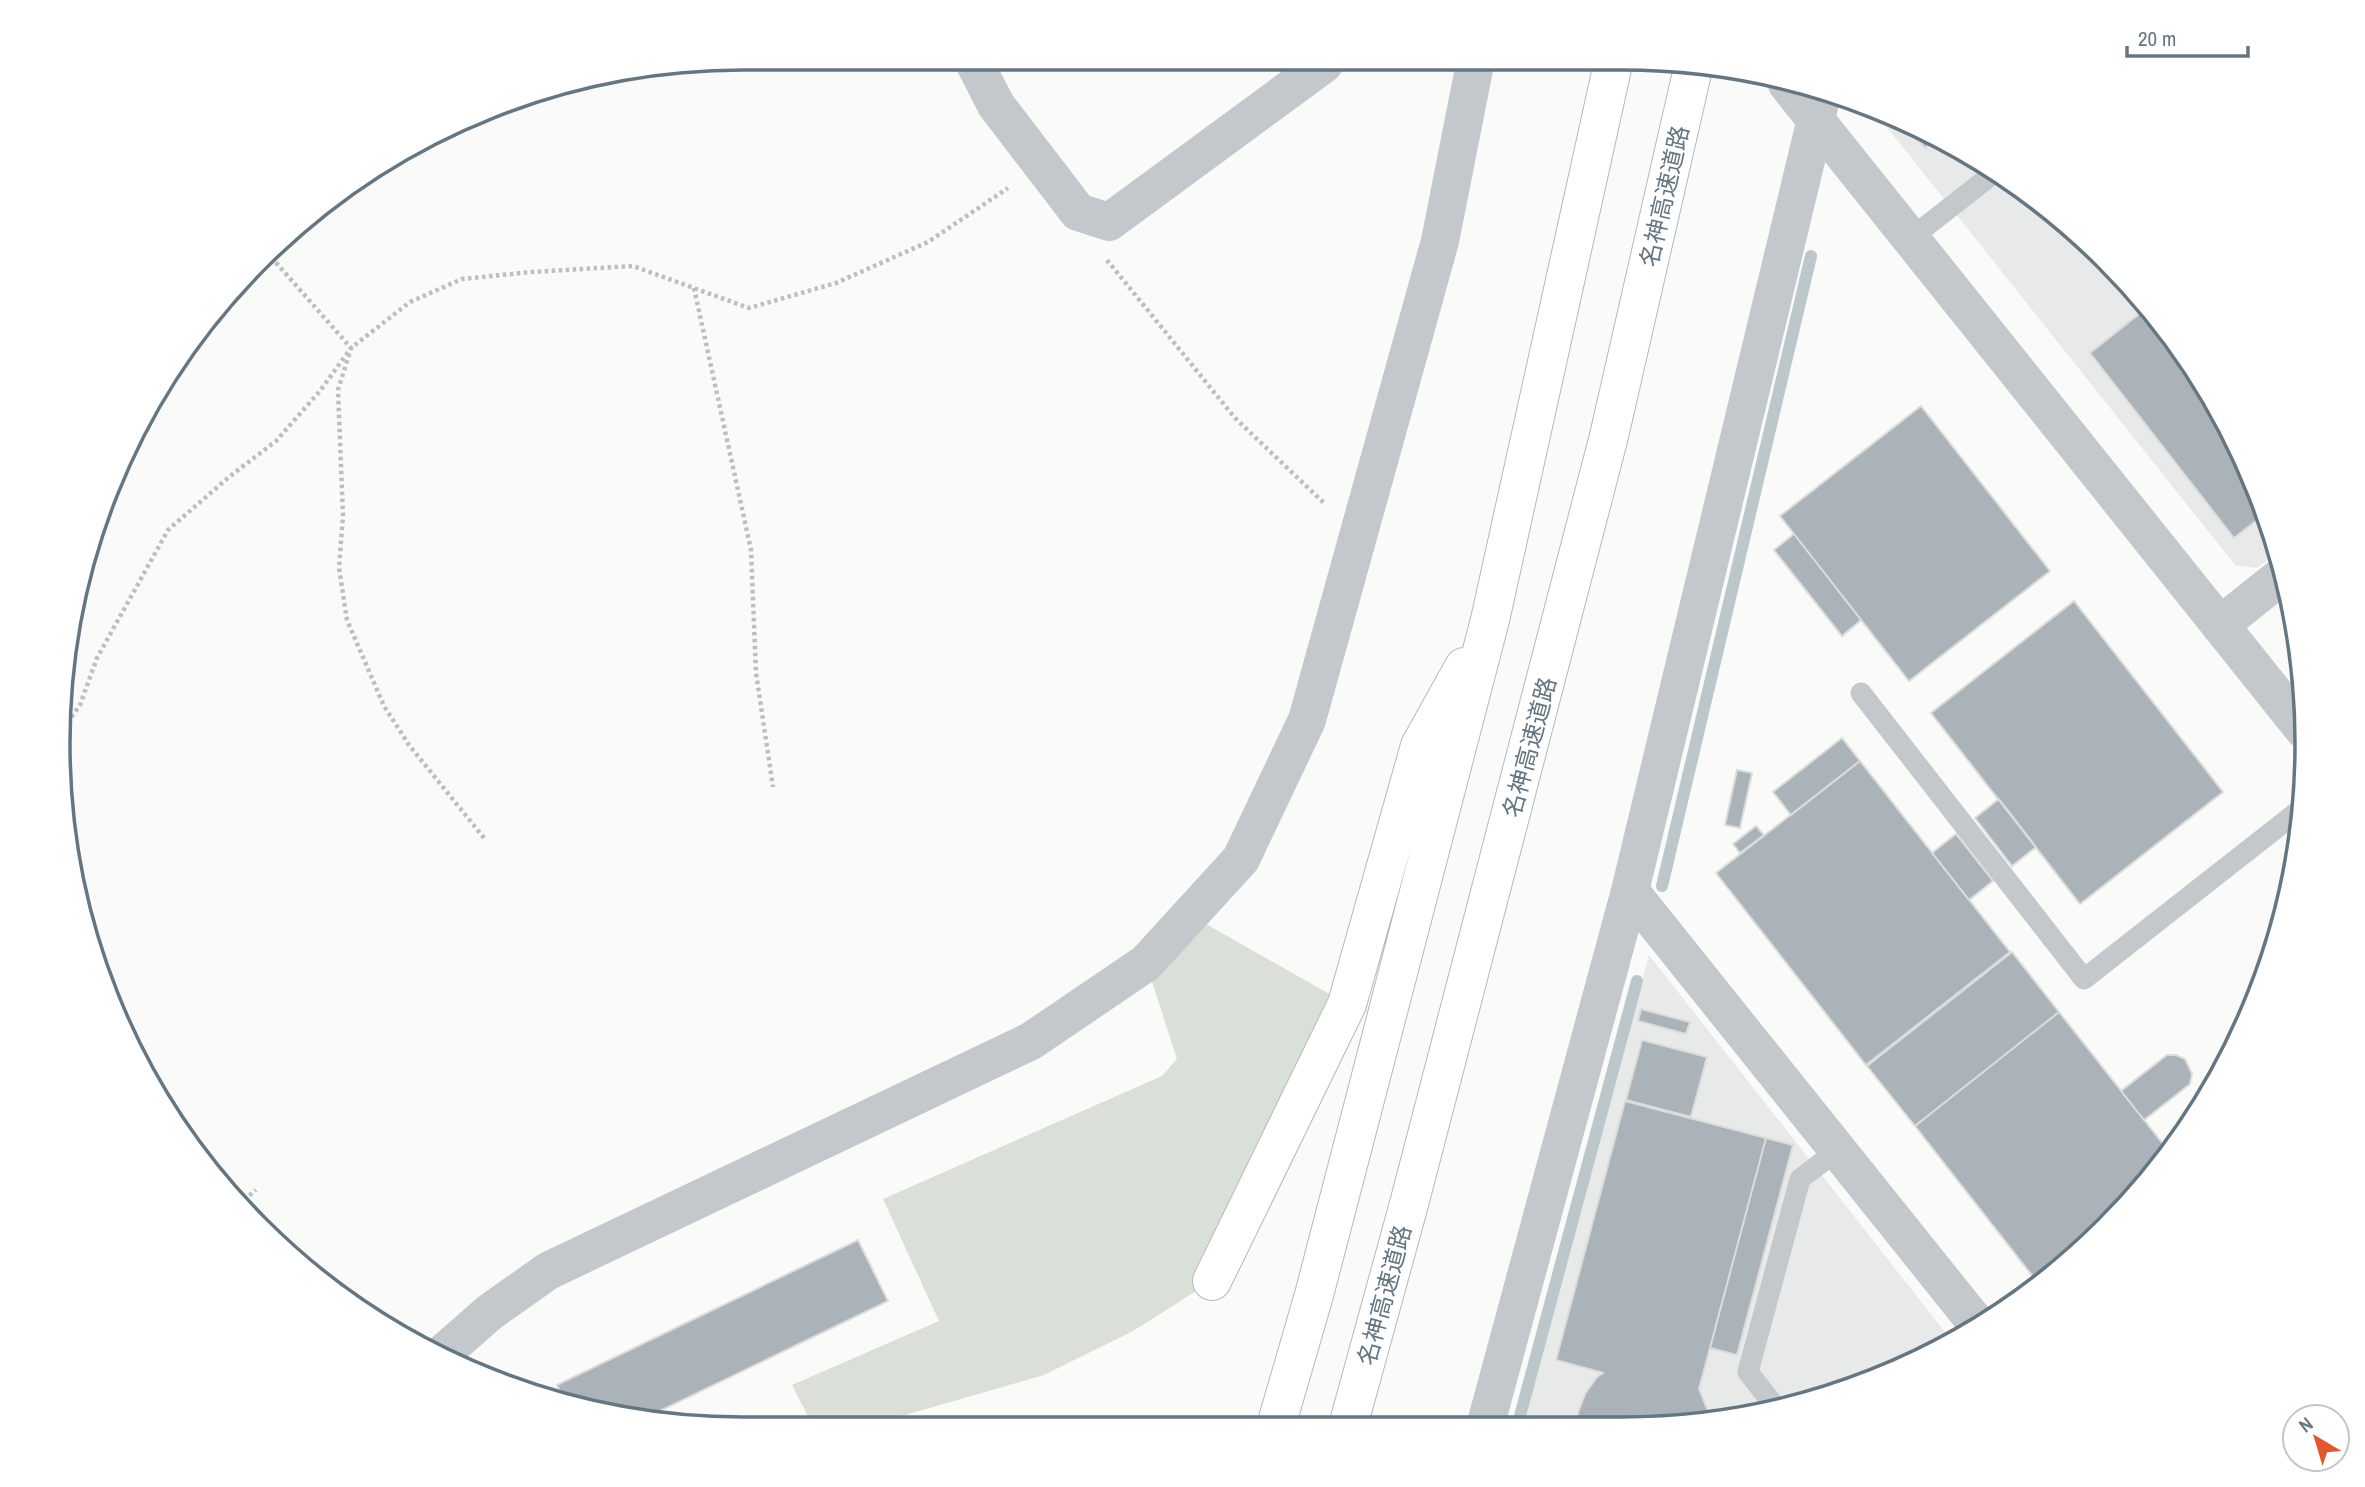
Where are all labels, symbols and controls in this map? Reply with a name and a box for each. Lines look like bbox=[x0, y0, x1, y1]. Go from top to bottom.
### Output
scale bar bbox=[2127, 14, 2248, 58]
text: 20 m bbox=[2138, 24, 2176, 53]
street label: 名神高速道路 bbox=[1632, 122, 1696, 270]
street label: 名神高速道路 bbox=[1495, 673, 1563, 821]
street label: 名神高速道路 bbox=[1350, 1221, 1418, 1369]
north arrow bbox=[2281, 1403, 2351, 1473]
text: N bbox=[2293, 1411, 2318, 1438]

